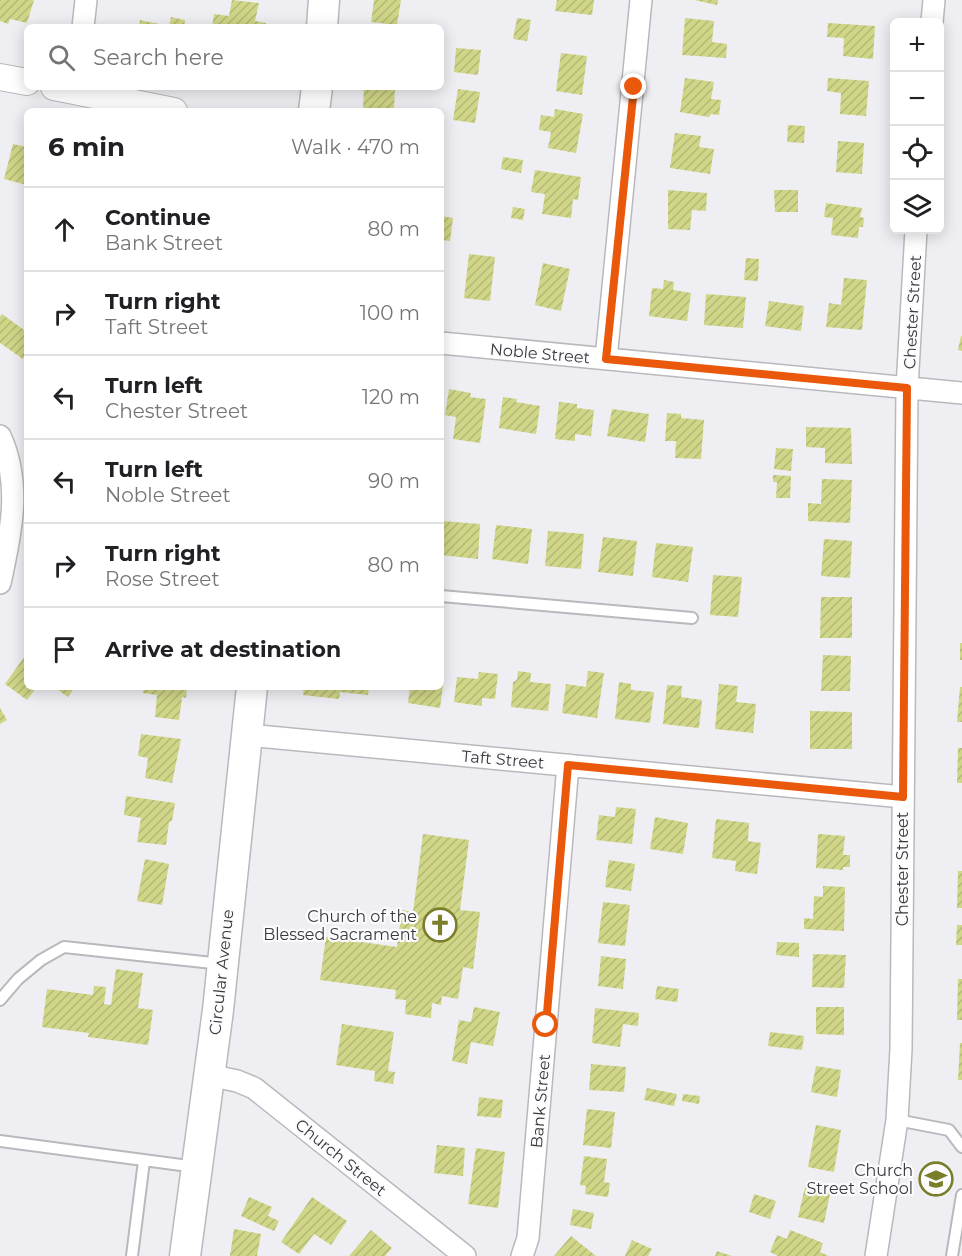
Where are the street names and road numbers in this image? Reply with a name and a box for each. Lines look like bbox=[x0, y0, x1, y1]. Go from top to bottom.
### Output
street label: Chester Street bbox=[900, 254, 925, 370]
street label: Noble Street bbox=[489, 340, 591, 367]
street label: Taft Street bbox=[461, 746, 545, 773]
street label: Chester Street bbox=[893, 811, 912, 926]
street label: Circular Avenue bbox=[205, 908, 238, 1036]
street label: Bank Street bbox=[527, 1053, 554, 1149]
street label: Church Street bbox=[291, 1115, 390, 1200]

